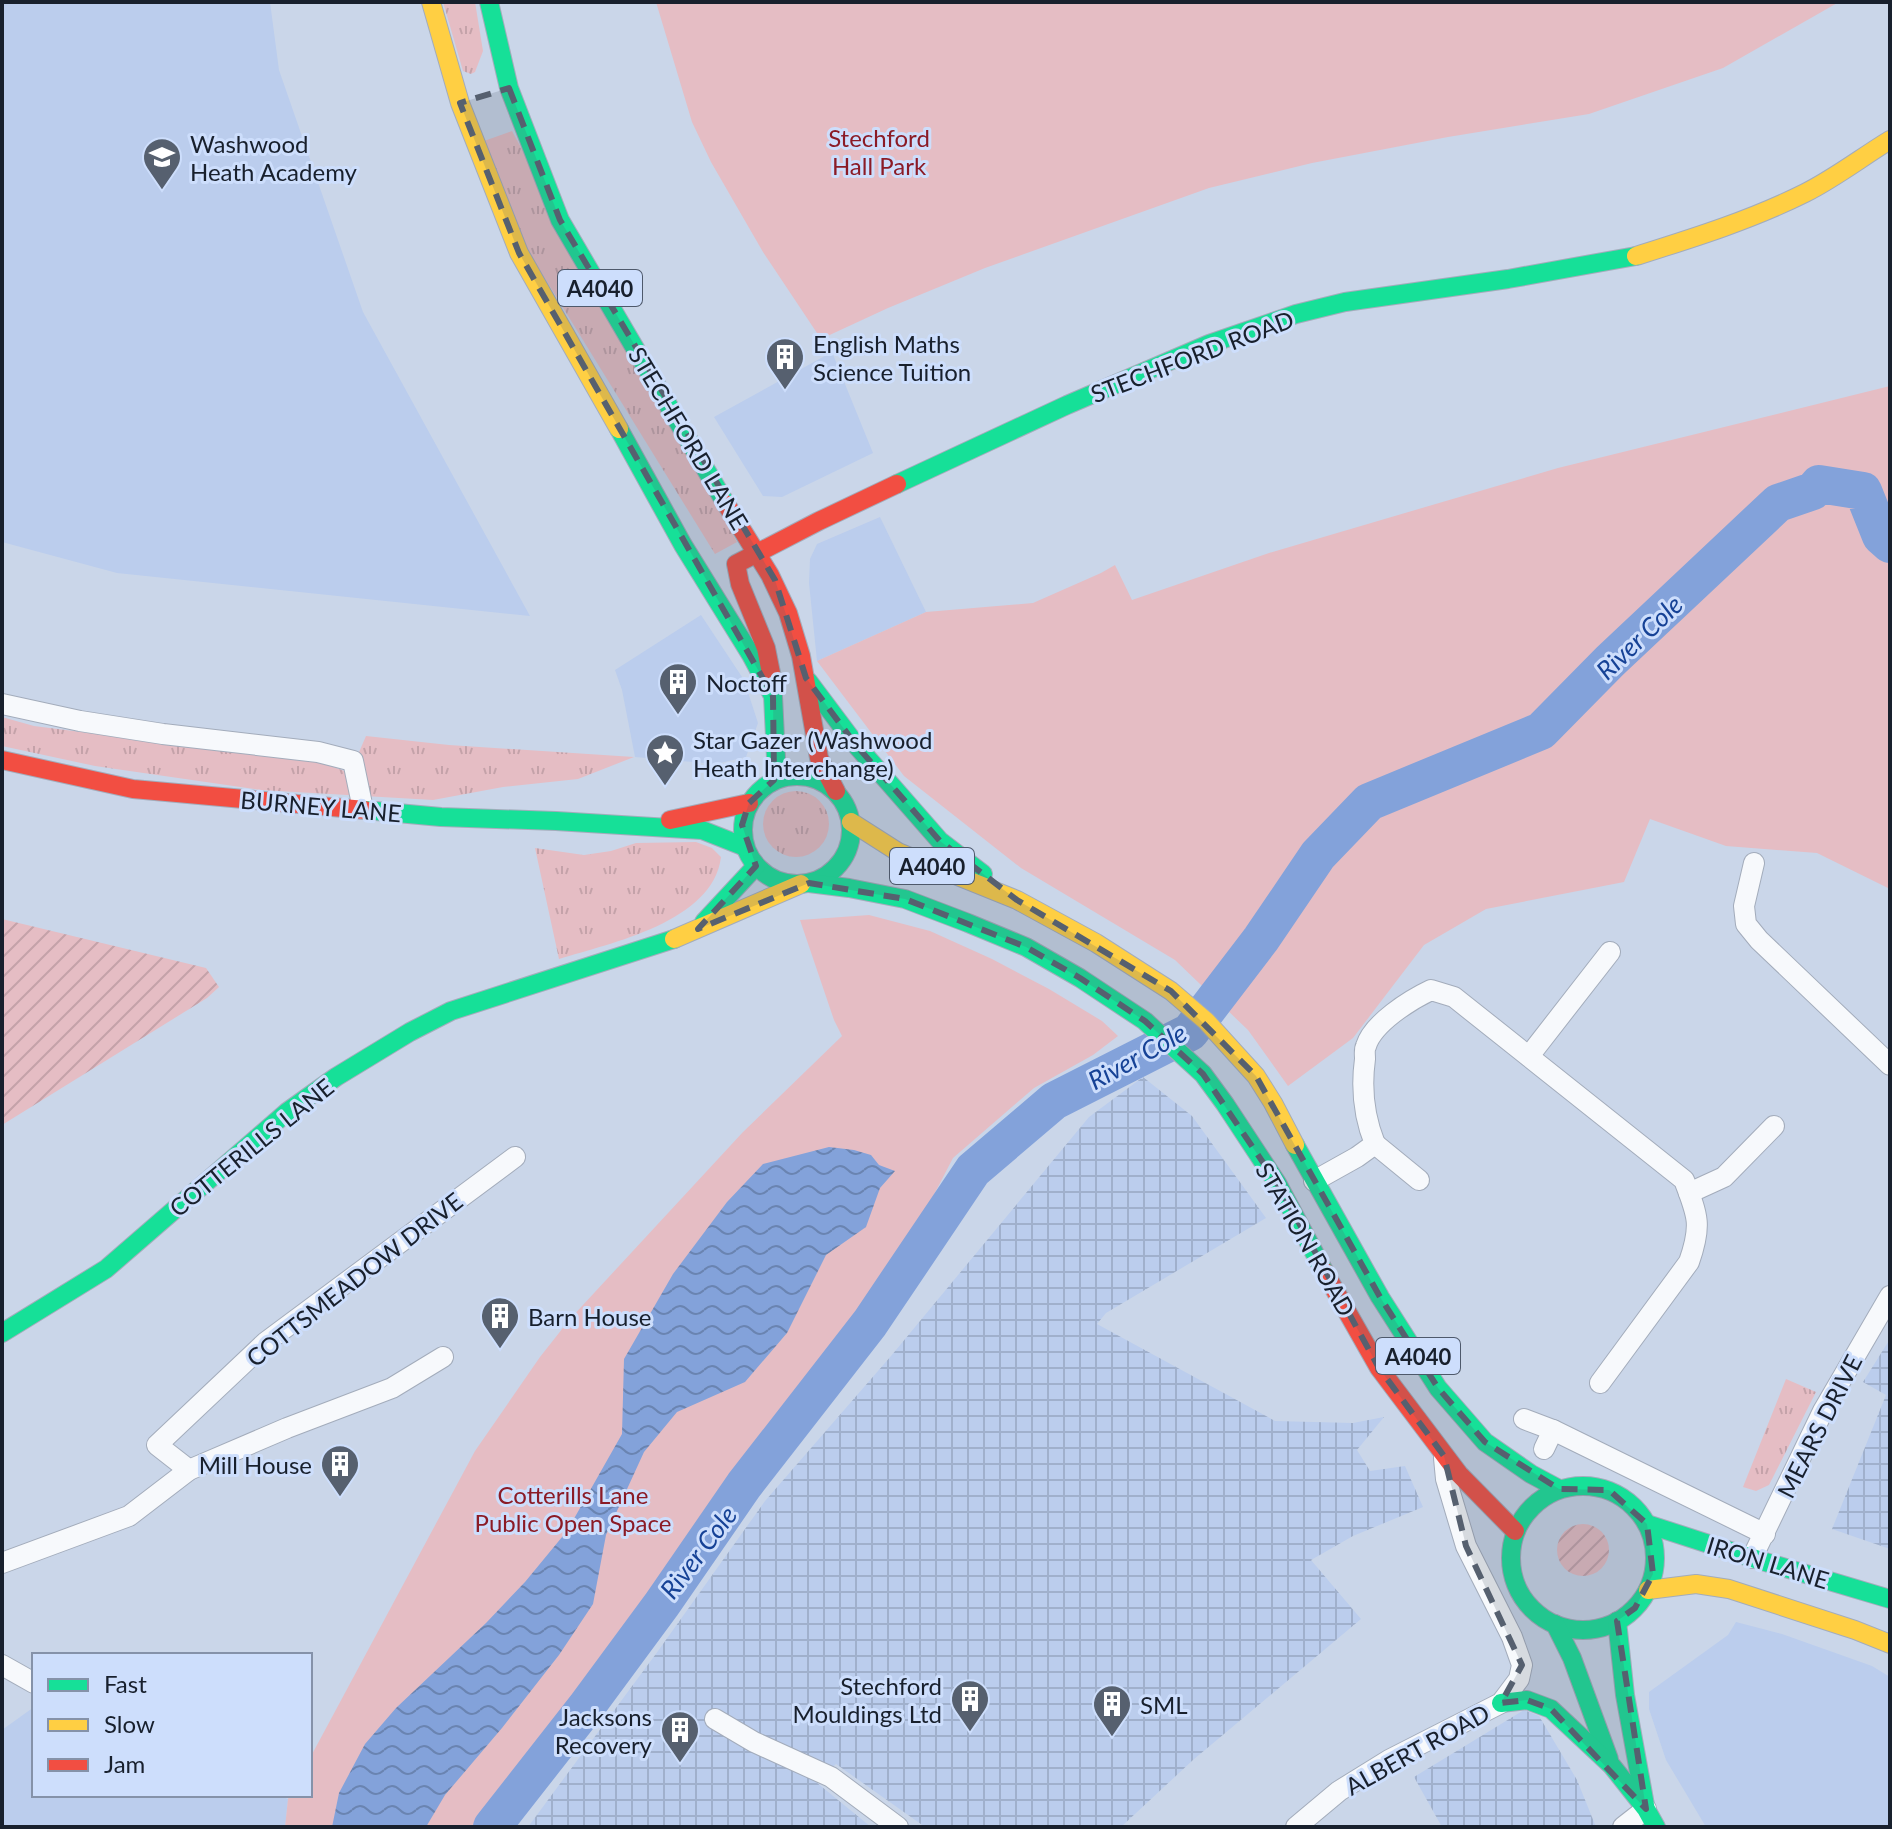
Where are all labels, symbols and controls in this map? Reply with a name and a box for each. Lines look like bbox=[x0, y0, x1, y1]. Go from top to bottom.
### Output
park label: Stechford Hall Park bbox=[828, 123, 930, 180]
place label: Washwood Heath Academy bbox=[190, 129, 358, 186]
school or university icon: Washwood Heath Academy bbox=[141, 136, 183, 191]
road number: A4040 bbox=[558, 270, 642, 306]
street label: STECHFORD ROAD bbox=[1086, 304, 1298, 408]
place label: English Maths Science Tuition bbox=[813, 329, 971, 386]
building icon: English Maths Science Tuition bbox=[764, 336, 806, 391]
street label: STECHFORD LANE bbox=[623, 341, 755, 535]
water label: River Cole bbox=[1589, 588, 1689, 686]
building icon: Noctoff bbox=[657, 661, 699, 716]
place label: Noctoff bbox=[706, 668, 787, 697]
place label: Star Gazer (Washwood Heath Interchange) bbox=[693, 725, 932, 782]
place icon: Star Gazer (Washwood Heath Interchange) bbox=[644, 732, 686, 787]
street label: BURNEY LANE bbox=[239, 785, 403, 827]
road number: A4040 bbox=[890, 848, 974, 884]
water label: River Cole bbox=[1082, 1016, 1192, 1096]
street label: COTTERILLS LANE bbox=[163, 1072, 339, 1222]
street label: STATION ROAD bbox=[1250, 1157, 1362, 1321]
street label: COTTSMEADOW DRIVE bbox=[240, 1186, 468, 1372]
building icon: Barn House bbox=[479, 1295, 521, 1350]
place label: Barn House bbox=[528, 1302, 652, 1331]
road number: A4040 bbox=[1376, 1338, 1460, 1374]
street label: MEARS DRIVE bbox=[1771, 1350, 1867, 1502]
building icon: Mill House bbox=[319, 1443, 361, 1498]
place label: Mill House bbox=[199, 1450, 312, 1479]
park label: Cotterills Lane Public Open Space bbox=[475, 1480, 671, 1537]
water label: River Cole bbox=[653, 1499, 743, 1605]
street label: IRON LANE bbox=[1703, 1530, 1833, 1594]
legend bbox=[32, 1653, 312, 1797]
text: Fast bbox=[104, 1669, 147, 1698]
place label: Stechford Mouldings Ltd bbox=[793, 1671, 942, 1728]
building icon: Stechford Mouldings Ltd bbox=[949, 1678, 991, 1733]
building icon: SML bbox=[1091, 1683, 1133, 1738]
place label: SML bbox=[1140, 1690, 1188, 1719]
street label: ALBERT ROAD bbox=[1340, 1697, 1494, 1801]
place label: Jacksons Recovery bbox=[555, 1702, 653, 1759]
text: Slow bbox=[104, 1709, 155, 1738]
building icon: Jacksons Recovery bbox=[659, 1709, 701, 1764]
text: Jam bbox=[104, 1749, 145, 1778]

